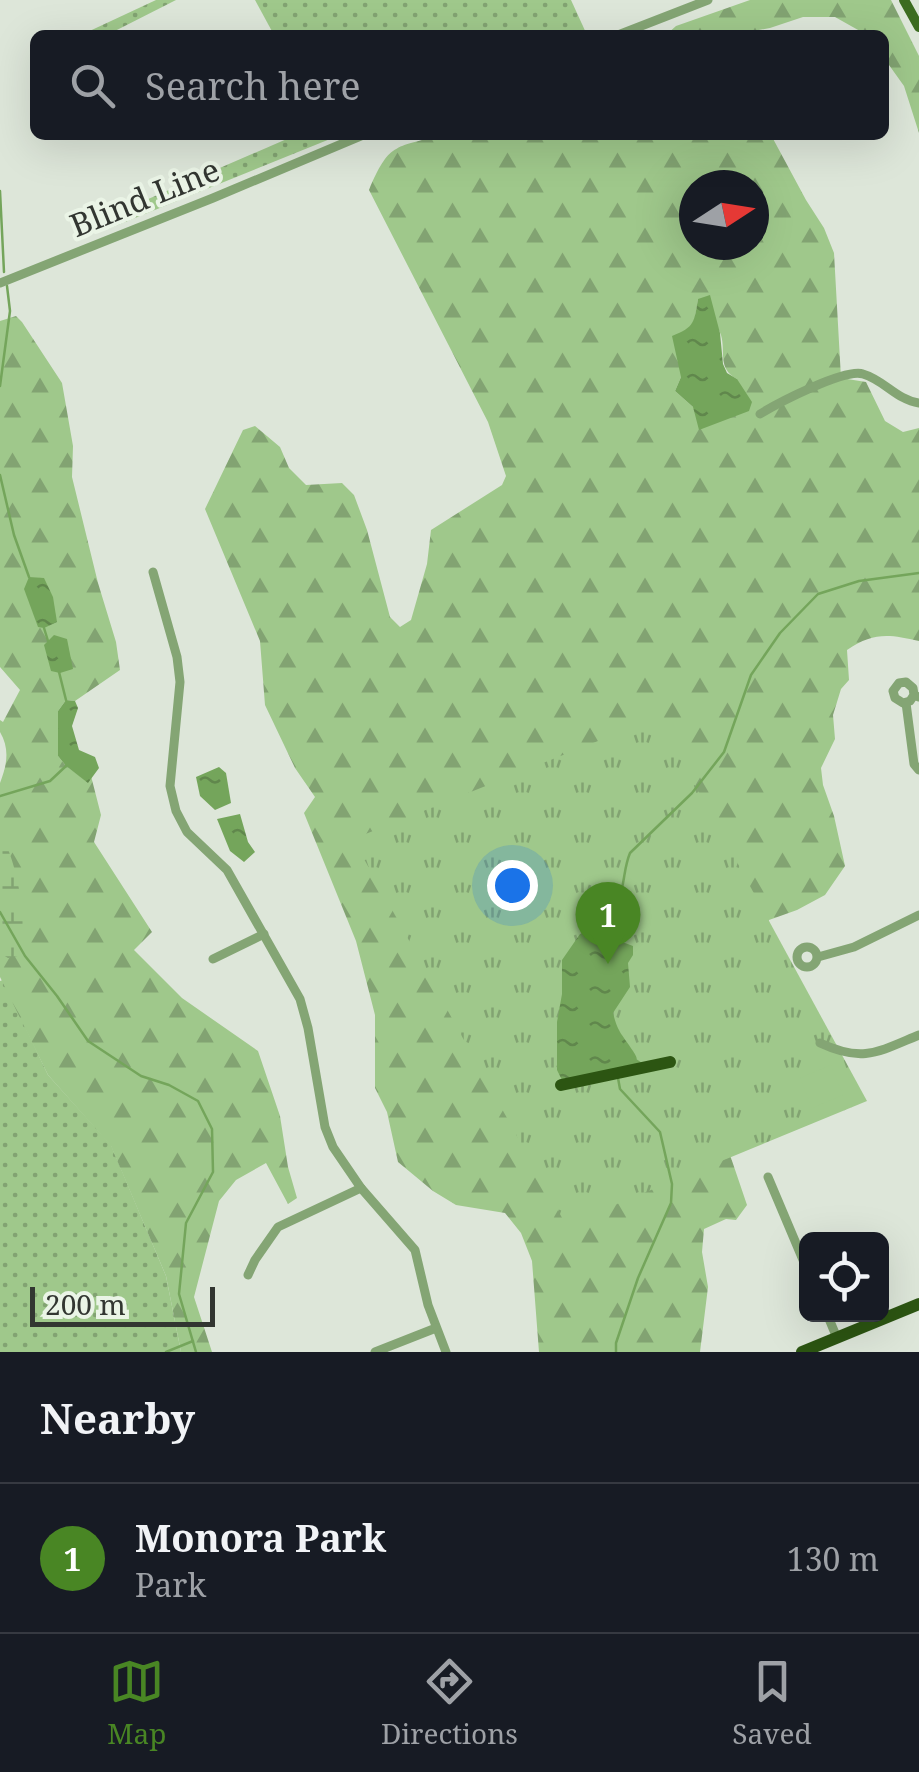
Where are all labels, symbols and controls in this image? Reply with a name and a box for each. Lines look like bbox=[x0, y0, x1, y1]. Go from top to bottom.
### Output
search box bbox=[30, 30, 889, 140]
icon: search bbox=[65, 58, 120, 113]
text: Search here bbox=[145, 59, 361, 111]
street label: Blind Line bbox=[63, 147, 226, 246]
north arrow bbox=[679, 170, 769, 260]
your location bbox=[487, 860, 538, 911]
pin: 1 bbox=[576, 882, 640, 964]
map controls bbox=[799, 1232, 889, 1322]
button: locate bbox=[799, 1232, 889, 1322]
scale bar bbox=[30, 1282, 215, 1326]
text: 200 m bbox=[45, 1285, 126, 1323]
text: Nearby bbox=[40, 1389, 195, 1446]
text: Monora Park bbox=[135, 1511, 386, 1563]
text: 1 bbox=[63, 1537, 82, 1580]
text: 130 m bbox=[787, 1537, 879, 1580]
text: Park bbox=[135, 1563, 206, 1606]
tab: Map bbox=[107, 1654, 166, 1752]
tab: Directions bbox=[381, 1654, 518, 1752]
tab: Saved bbox=[732, 1654, 812, 1752]

